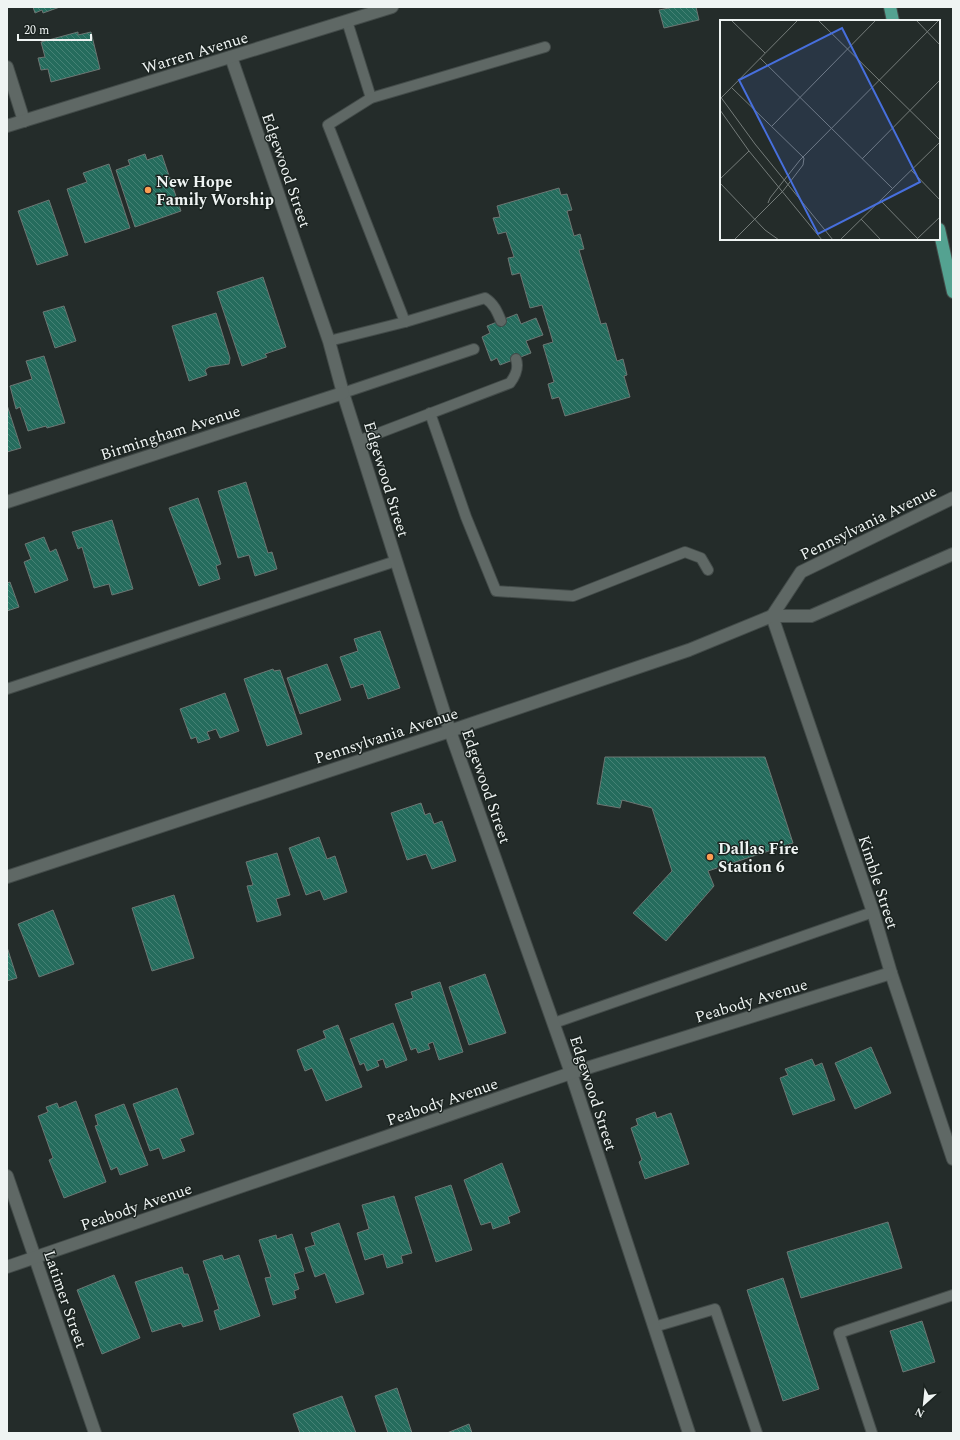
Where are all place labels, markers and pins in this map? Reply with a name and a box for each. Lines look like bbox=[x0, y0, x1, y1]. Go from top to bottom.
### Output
place label: New Hope Family Worship bbox=[156, 170, 274, 212]
marker: New Hope Family Worship bbox=[143, 185, 153, 195]
place label: Dallas Fire Station 6 bbox=[718, 837, 799, 879]
marker: Dallas Fire Station 6 bbox=[705, 852, 715, 862]

